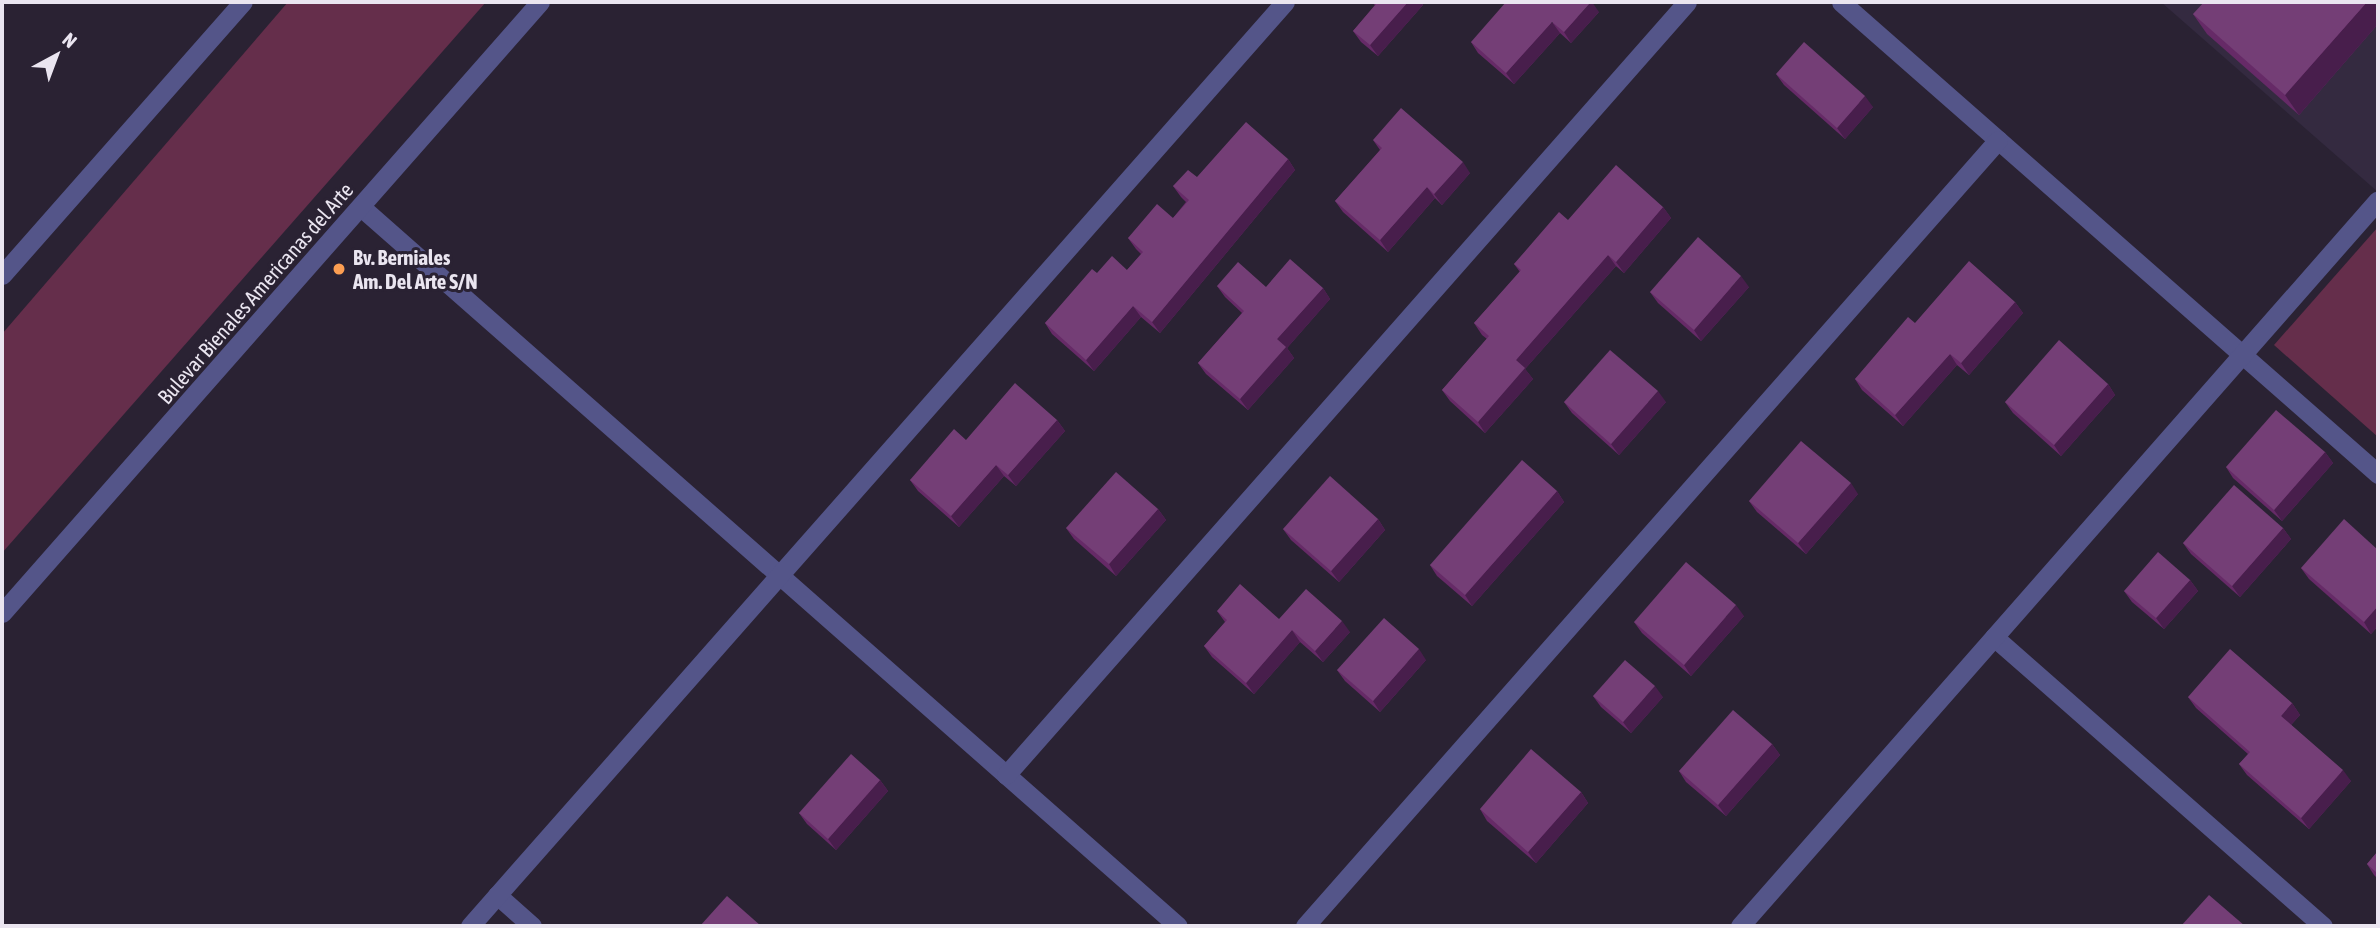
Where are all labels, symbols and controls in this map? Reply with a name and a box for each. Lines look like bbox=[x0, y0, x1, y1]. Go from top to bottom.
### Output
north arrow bbox=[21, 21, 91, 91]
text: N bbox=[58, 28, 81, 52]
street label: Bulevar Bienales Americanas del Arte bbox=[152, 177, 358, 409]
place label: Bv. Berniales Am. Del Arte S/N bbox=[353, 244, 478, 294]
marker: Bv. Berniales Am. Del Arte S/N bbox=[331, 261, 347, 277]

